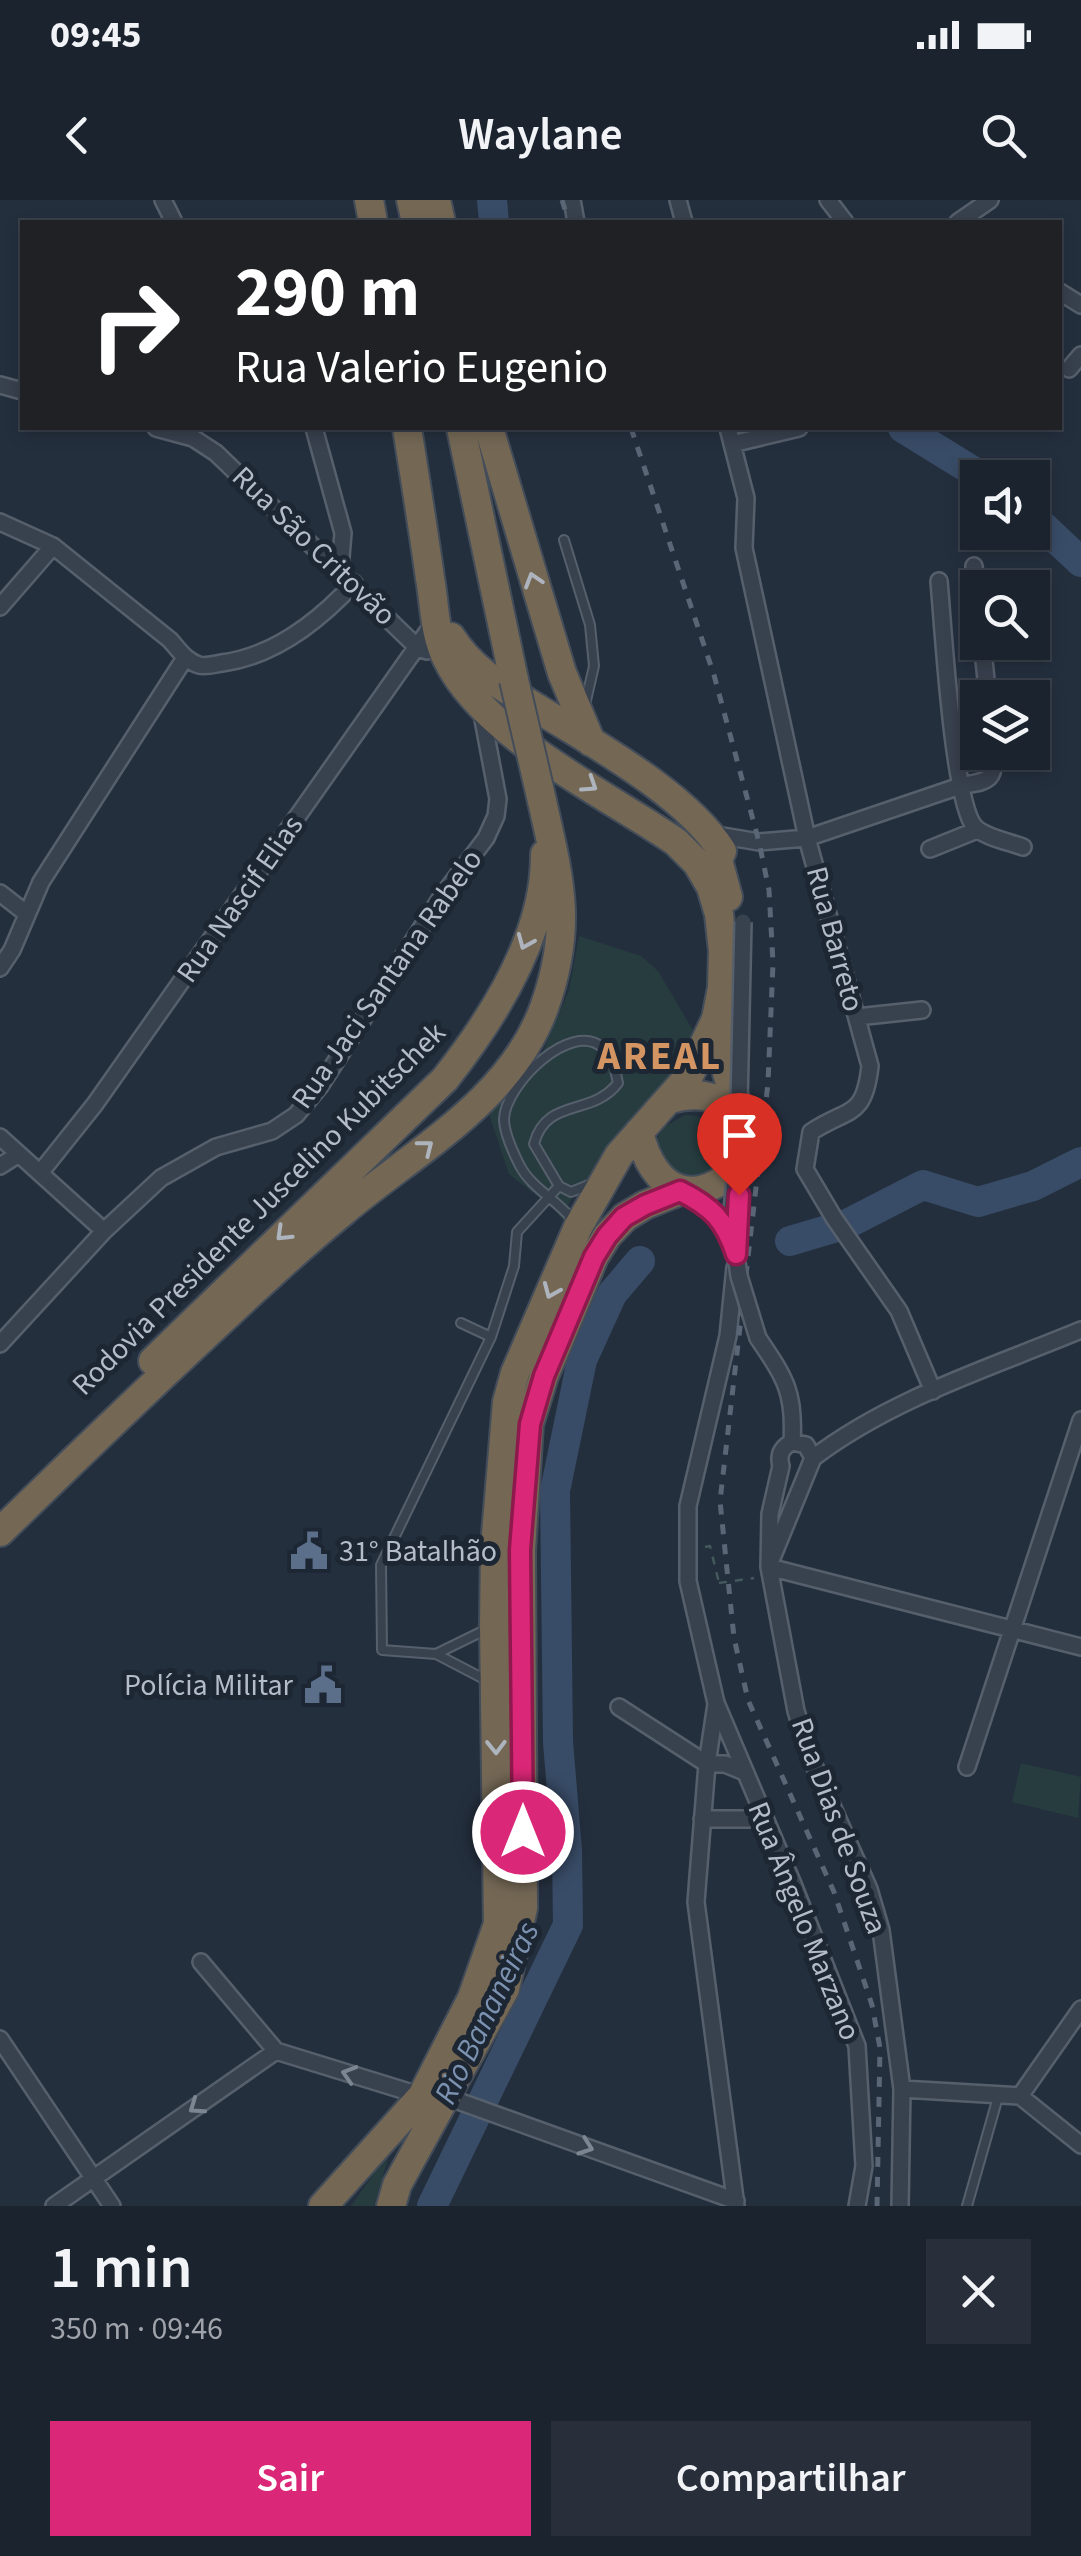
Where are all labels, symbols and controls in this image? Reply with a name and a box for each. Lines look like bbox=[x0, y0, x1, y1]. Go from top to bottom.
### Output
text: 09:45 bbox=[50, 8, 142, 62]
text: Waylane bbox=[458, 103, 623, 167]
icon: back bbox=[50, 108, 105, 163]
icon: search bbox=[976, 108, 1031, 163]
text: 290 m bbox=[235, 243, 420, 343]
icon: right bbox=[70, 260, 200, 390]
text: Rua Valerio Eugenio bbox=[235, 336, 608, 400]
street label: Rua São Critovão bbox=[222, 456, 406, 636]
map controls bbox=[960, 460, 1050, 770]
button: sound bbox=[960, 460, 1050, 550]
button: search bbox=[960, 570, 1050, 660]
one-way arrow bbox=[524, 572, 545, 589]
button: layers bbox=[960, 680, 1050, 770]
one-way arrow bbox=[579, 773, 597, 792]
street label: Rua Nascif Elias bbox=[166, 806, 314, 992]
street label: Rua Jaci Santana Rabelo bbox=[281, 840, 493, 1118]
street label: Rua Barreto bbox=[795, 862, 875, 1016]
one-way arrow bbox=[517, 932, 537, 950]
street label: Rodovia Presidente Juscelino Kubitschek bbox=[62, 1012, 456, 1406]
district label: AREAL bbox=[596, 1028, 723, 1085]
pin bbox=[697, 1093, 782, 1196]
icon: arrive bbox=[712, 1108, 767, 1163]
one-way arrow bbox=[415, 1141, 433, 1159]
one-way arrow bbox=[276, 1222, 294, 1240]
one-way arrow bbox=[543, 1281, 563, 1299]
public building icon: 31° Batalhão bbox=[288, 1530, 330, 1572]
place label: 31° Batalhão bbox=[339, 1530, 497, 1573]
place label: Polícia Militar bbox=[124, 1664, 294, 1707]
public building icon: Polícia Militar bbox=[302, 1664, 344, 1706]
street label: Rua Dias de Souza bbox=[780, 1712, 898, 1940]
one-way arrow bbox=[486, 1739, 507, 1755]
position arrow bbox=[471, 1780, 575, 1884]
street label: Rua Ângelo Marzano bbox=[737, 1795, 871, 2047]
water label: Rio Bananeiras bbox=[423, 1914, 551, 2112]
one-way arrow bbox=[341, 2065, 358, 2086]
one-way arrow bbox=[189, 2095, 207, 2113]
one-way arrow bbox=[576, 2135, 593, 2156]
text: 1 min bbox=[50, 2226, 193, 2311]
button: close bbox=[926, 2239, 1031, 2344]
text: 350 m · 09:46 bbox=[50, 2306, 223, 2352]
button: Sair bbox=[50, 2421, 531, 2536]
button: Compartilhar bbox=[551, 2421, 1031, 2536]

